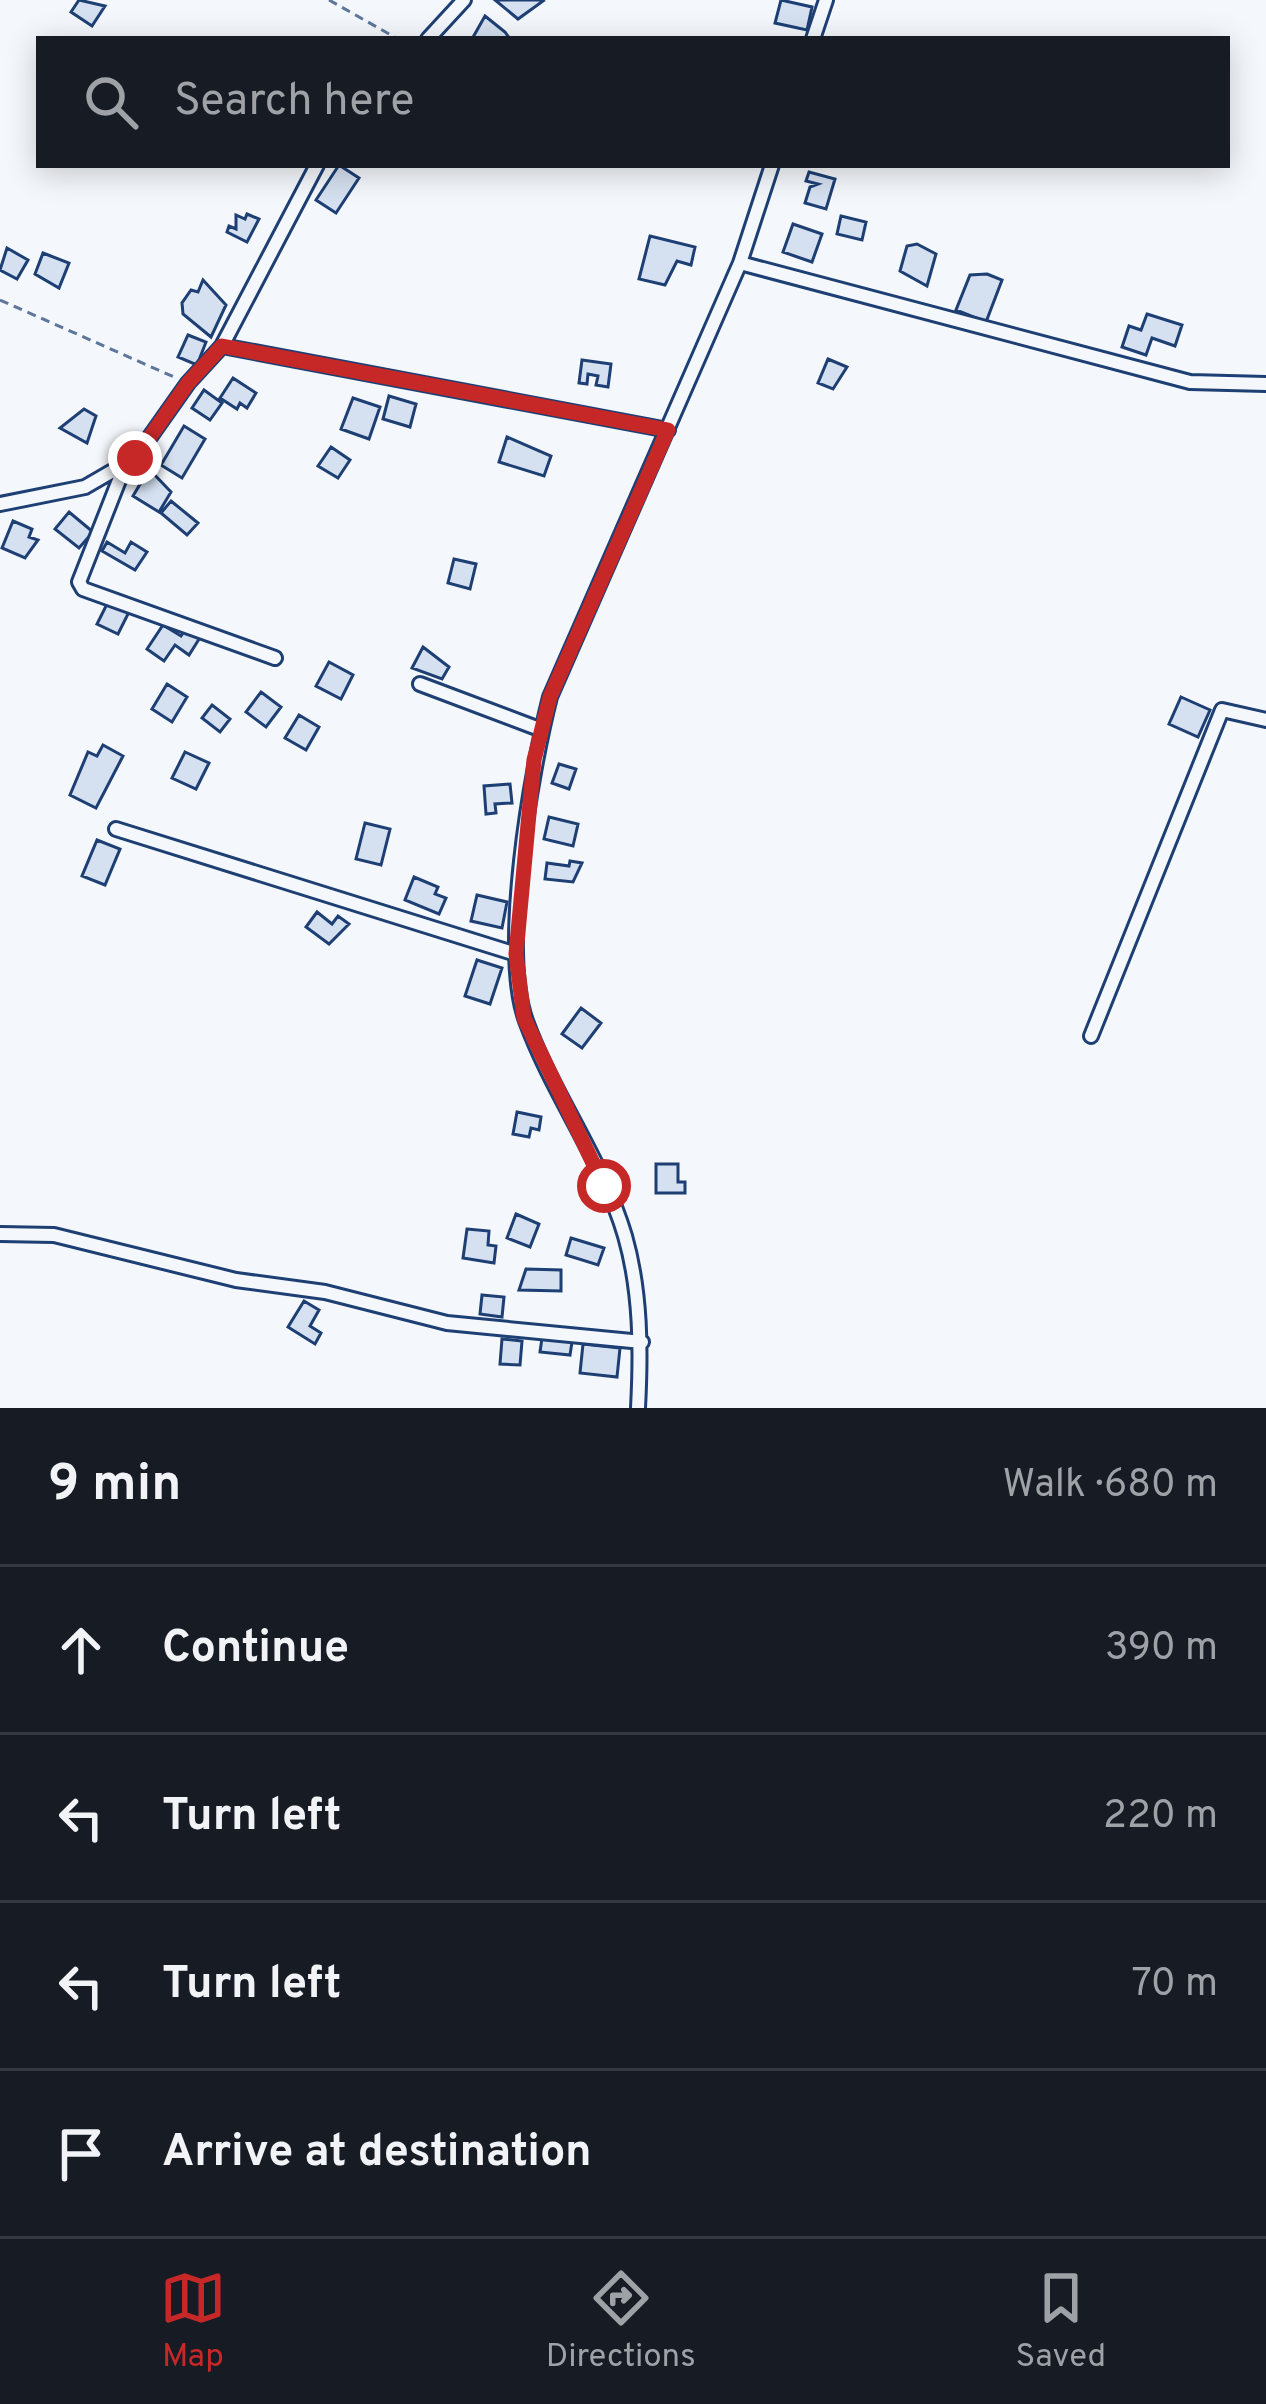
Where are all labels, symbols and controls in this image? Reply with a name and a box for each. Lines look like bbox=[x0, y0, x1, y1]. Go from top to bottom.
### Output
search box bbox=[36, 36, 1230, 168]
icon: search bbox=[78, 69, 144, 135]
text: Search here bbox=[174, 74, 414, 131]
route end bbox=[108, 431, 162, 485]
route start bbox=[577, 1159, 631, 1213]
text: 9 min bbox=[48, 1454, 181, 1519]
text: Walk · 680 m bbox=[1002, 1462, 1218, 1511]
icon: ahead bbox=[48, 1617, 114, 1683]
text: Continue bbox=[162, 1621, 349, 1678]
text: 390 m bbox=[1105, 1625, 1218, 1674]
icon: left bbox=[48, 1785, 114, 1851]
text: Turn left bbox=[162, 1789, 341, 1846]
text: 220 m bbox=[1103, 1793, 1218, 1842]
icon: left bbox=[48, 1953, 114, 2019]
text: Turn left bbox=[162, 1957, 341, 2014]
text: 70 m bbox=[1132, 1961, 1218, 2010]
icon: arrive bbox=[48, 2121, 114, 2187]
text: Arrive at destination bbox=[162, 2125, 592, 2182]
tab: Map bbox=[160, 2265, 226, 2379]
tab: Directions bbox=[546, 2265, 696, 2379]
tab: Saved bbox=[1015, 2265, 1106, 2379]

